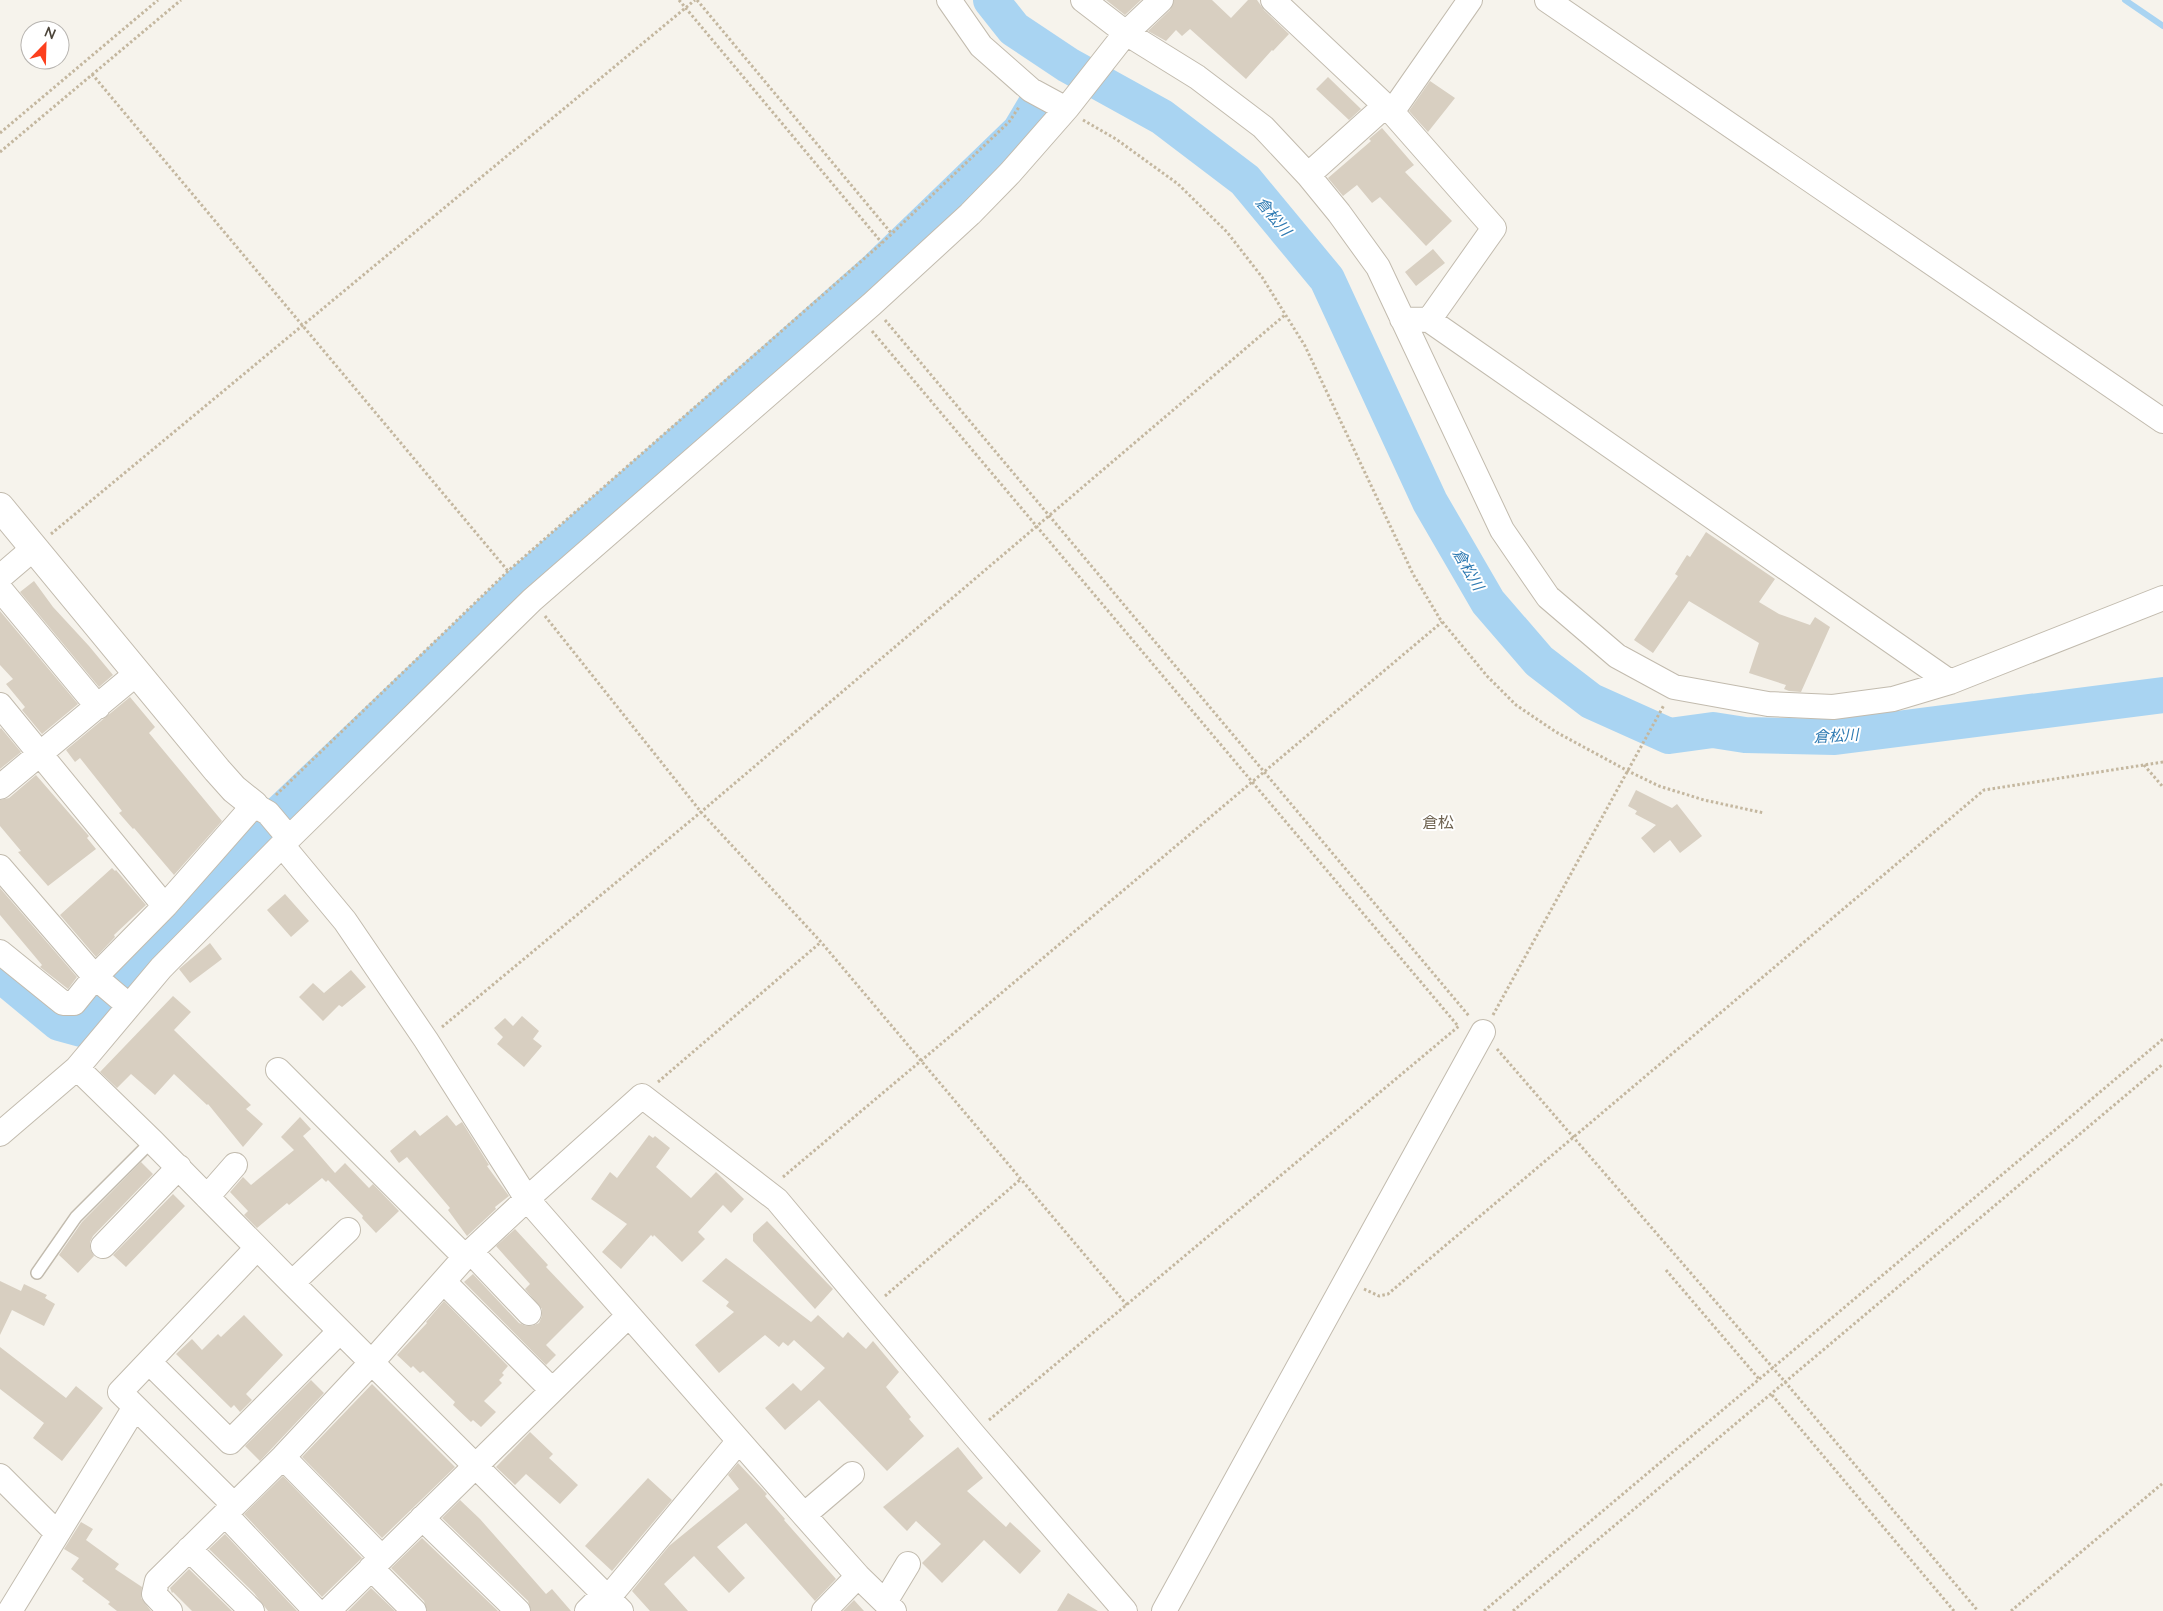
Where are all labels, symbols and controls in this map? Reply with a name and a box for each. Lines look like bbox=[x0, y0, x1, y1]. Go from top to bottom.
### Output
north arrow bbox=[20, 20, 70, 70]
text: N bbox=[42, 23, 59, 43]
water label: 倉松川 bbox=[1253, 193, 1297, 241]
water label: 倉松川 bbox=[1450, 545, 1489, 595]
water label: 倉松川 bbox=[1813, 725, 1861, 745]
district label: 倉松 bbox=[1422, 812, 1454, 831]

